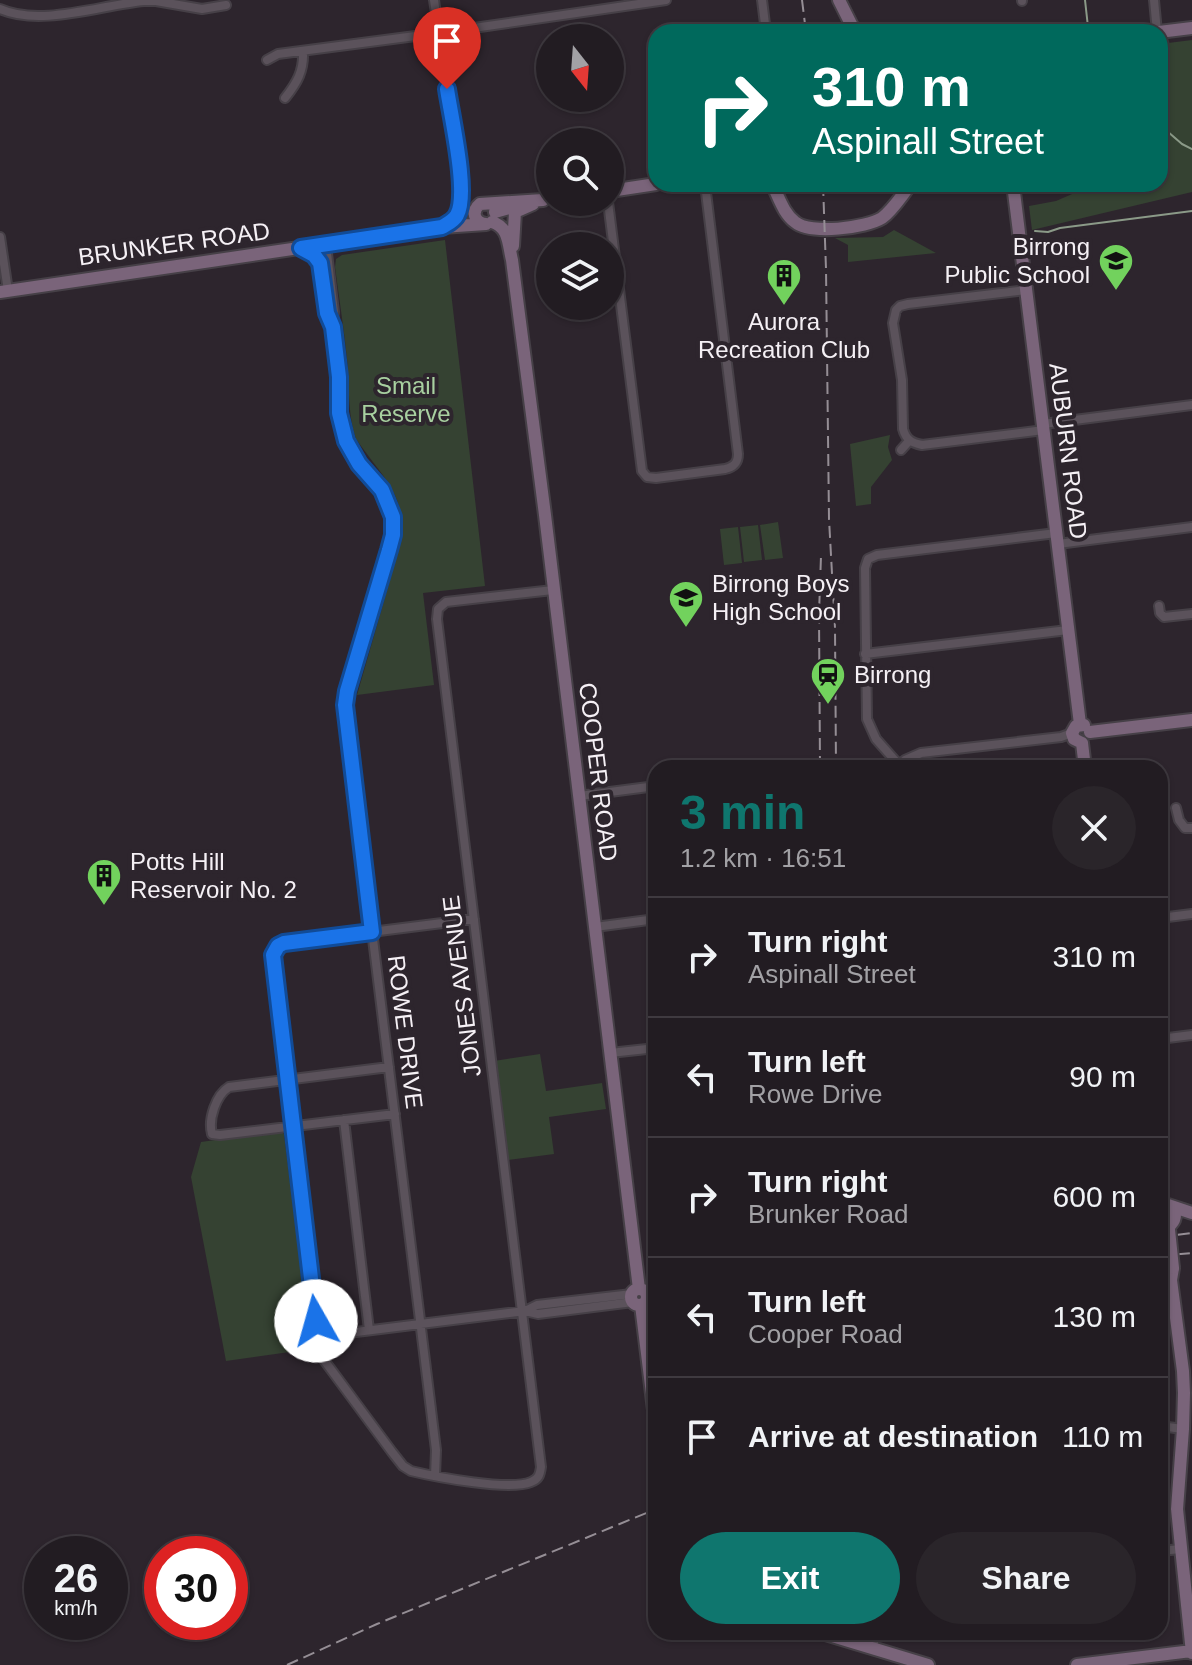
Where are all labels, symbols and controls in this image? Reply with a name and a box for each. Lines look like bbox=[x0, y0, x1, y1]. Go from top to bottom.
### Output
pin bbox=[413, 7, 481, 89]
icon: arrive bbox=[425, 19, 469, 63]
north arrow bbox=[536, 24, 624, 112]
map controls bbox=[536, 24, 624, 320]
text: 310 m bbox=[812, 55, 971, 118]
icon: right bbox=[680, 56, 784, 160]
text: Aspinall Street bbox=[812, 121, 1044, 162]
button: search bbox=[536, 128, 624, 216]
street label: BRUNKER ROAD bbox=[76, 217, 272, 270]
button: layers bbox=[536, 232, 624, 320]
place label: Birrong Public School bbox=[945, 233, 1090, 288]
school or university icon: Birrong Public School bbox=[1097, 242, 1135, 292]
building icon: Aurora Recreation Club bbox=[765, 257, 803, 307]
place label: Aurora Recreation Club bbox=[698, 308, 870, 363]
street label: AUBURN ROAD bbox=[1044, 361, 1093, 541]
park label: Smail Reserve bbox=[361, 372, 451, 427]
place label: Birrong Boys High School bbox=[712, 570, 849, 625]
school or university icon: Birrong Boys High School bbox=[667, 579, 705, 629]
station icon: Birrong bbox=[809, 656, 847, 706]
place label: Birrong bbox=[854, 661, 931, 688]
street label: COOPER ROAD bbox=[574, 681, 623, 863]
text: 3 min bbox=[680, 786, 805, 839]
button: close bbox=[1052, 786, 1136, 870]
text: 1.2 km · 16:51 bbox=[680, 843, 846, 873]
place label: Potts Hill Reservoir No. 2 bbox=[130, 848, 297, 903]
building icon: Potts Hill Reservoir No. 2 bbox=[85, 857, 123, 907]
street label: JONES AVENUE bbox=[437, 894, 486, 1078]
text: Turn right bbox=[748, 925, 887, 958]
icon: right bbox=[680, 935, 724, 979]
text: 310 m bbox=[1053, 940, 1136, 973]
street label: ROWE DRIVE bbox=[383, 954, 428, 1110]
text: Aspinall Street bbox=[748, 959, 916, 989]
text: Turn left bbox=[748, 1045, 866, 1078]
icon: left bbox=[680, 1055, 724, 1099]
text: 90 m bbox=[1069, 1060, 1136, 1093]
text: Rowe Drive bbox=[748, 1079, 882, 1109]
text: Turn right bbox=[748, 1165, 887, 1198]
icon: right bbox=[680, 1175, 724, 1219]
text: 600 m bbox=[1053, 1180, 1136, 1213]
text: Brunker Road bbox=[748, 1199, 908, 1229]
position arrow bbox=[274, 1279, 358, 1363]
text: Turn left bbox=[748, 1285, 866, 1318]
icon: left bbox=[680, 1295, 724, 1339]
text: 130 m bbox=[1053, 1300, 1136, 1333]
text: Cooper Road bbox=[748, 1319, 903, 1349]
icon: arrive bbox=[680, 1415, 724, 1459]
text: Arrive at destination bbox=[748, 1420, 1038, 1453]
text: 110 m bbox=[1062, 1420, 1143, 1453]
button: Exit bbox=[680, 1532, 900, 1624]
button: Share bbox=[916, 1532, 1136, 1624]
speed limit sign: 30 bbox=[144, 1536, 248, 1640]
text: 26 bbox=[54, 1556, 98, 1600]
text: km/h bbox=[54, 1597, 98, 1619]

